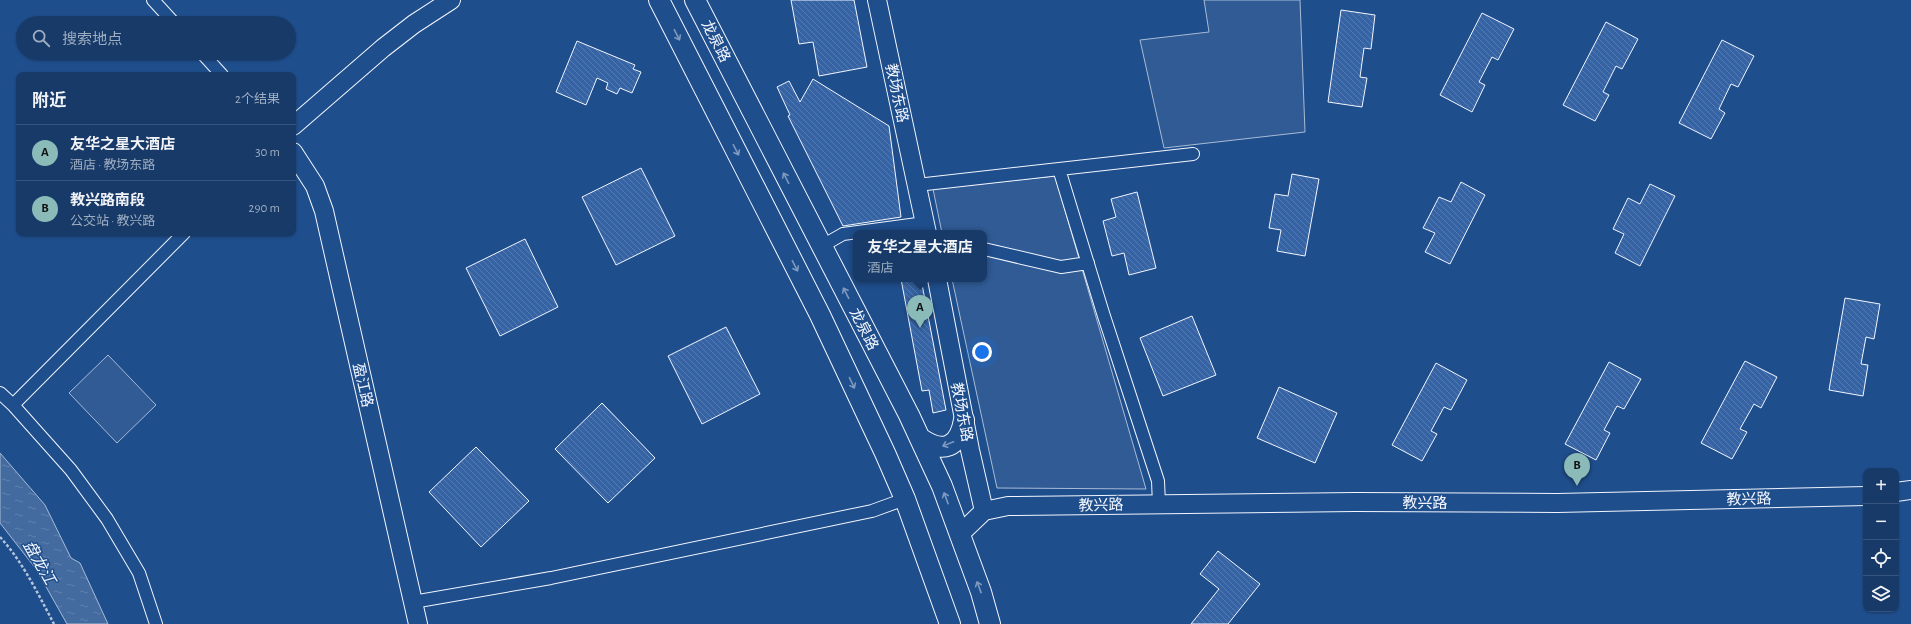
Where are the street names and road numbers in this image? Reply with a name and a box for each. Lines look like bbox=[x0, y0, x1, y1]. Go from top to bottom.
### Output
street label: 龙泉路 bbox=[699, 17, 734, 65]
street label: 教场东路 bbox=[883, 62, 911, 124]
street label: 龙泉路 bbox=[847, 305, 882, 353]
street label: 盈江路 bbox=[350, 361, 376, 409]
street label: 教场东路 bbox=[948, 381, 976, 443]
street label: 教兴路 bbox=[1726, 491, 1772, 507]
street label: 教兴路 bbox=[1402, 495, 1448, 511]
street label: 教兴路 bbox=[1078, 497, 1124, 513]

